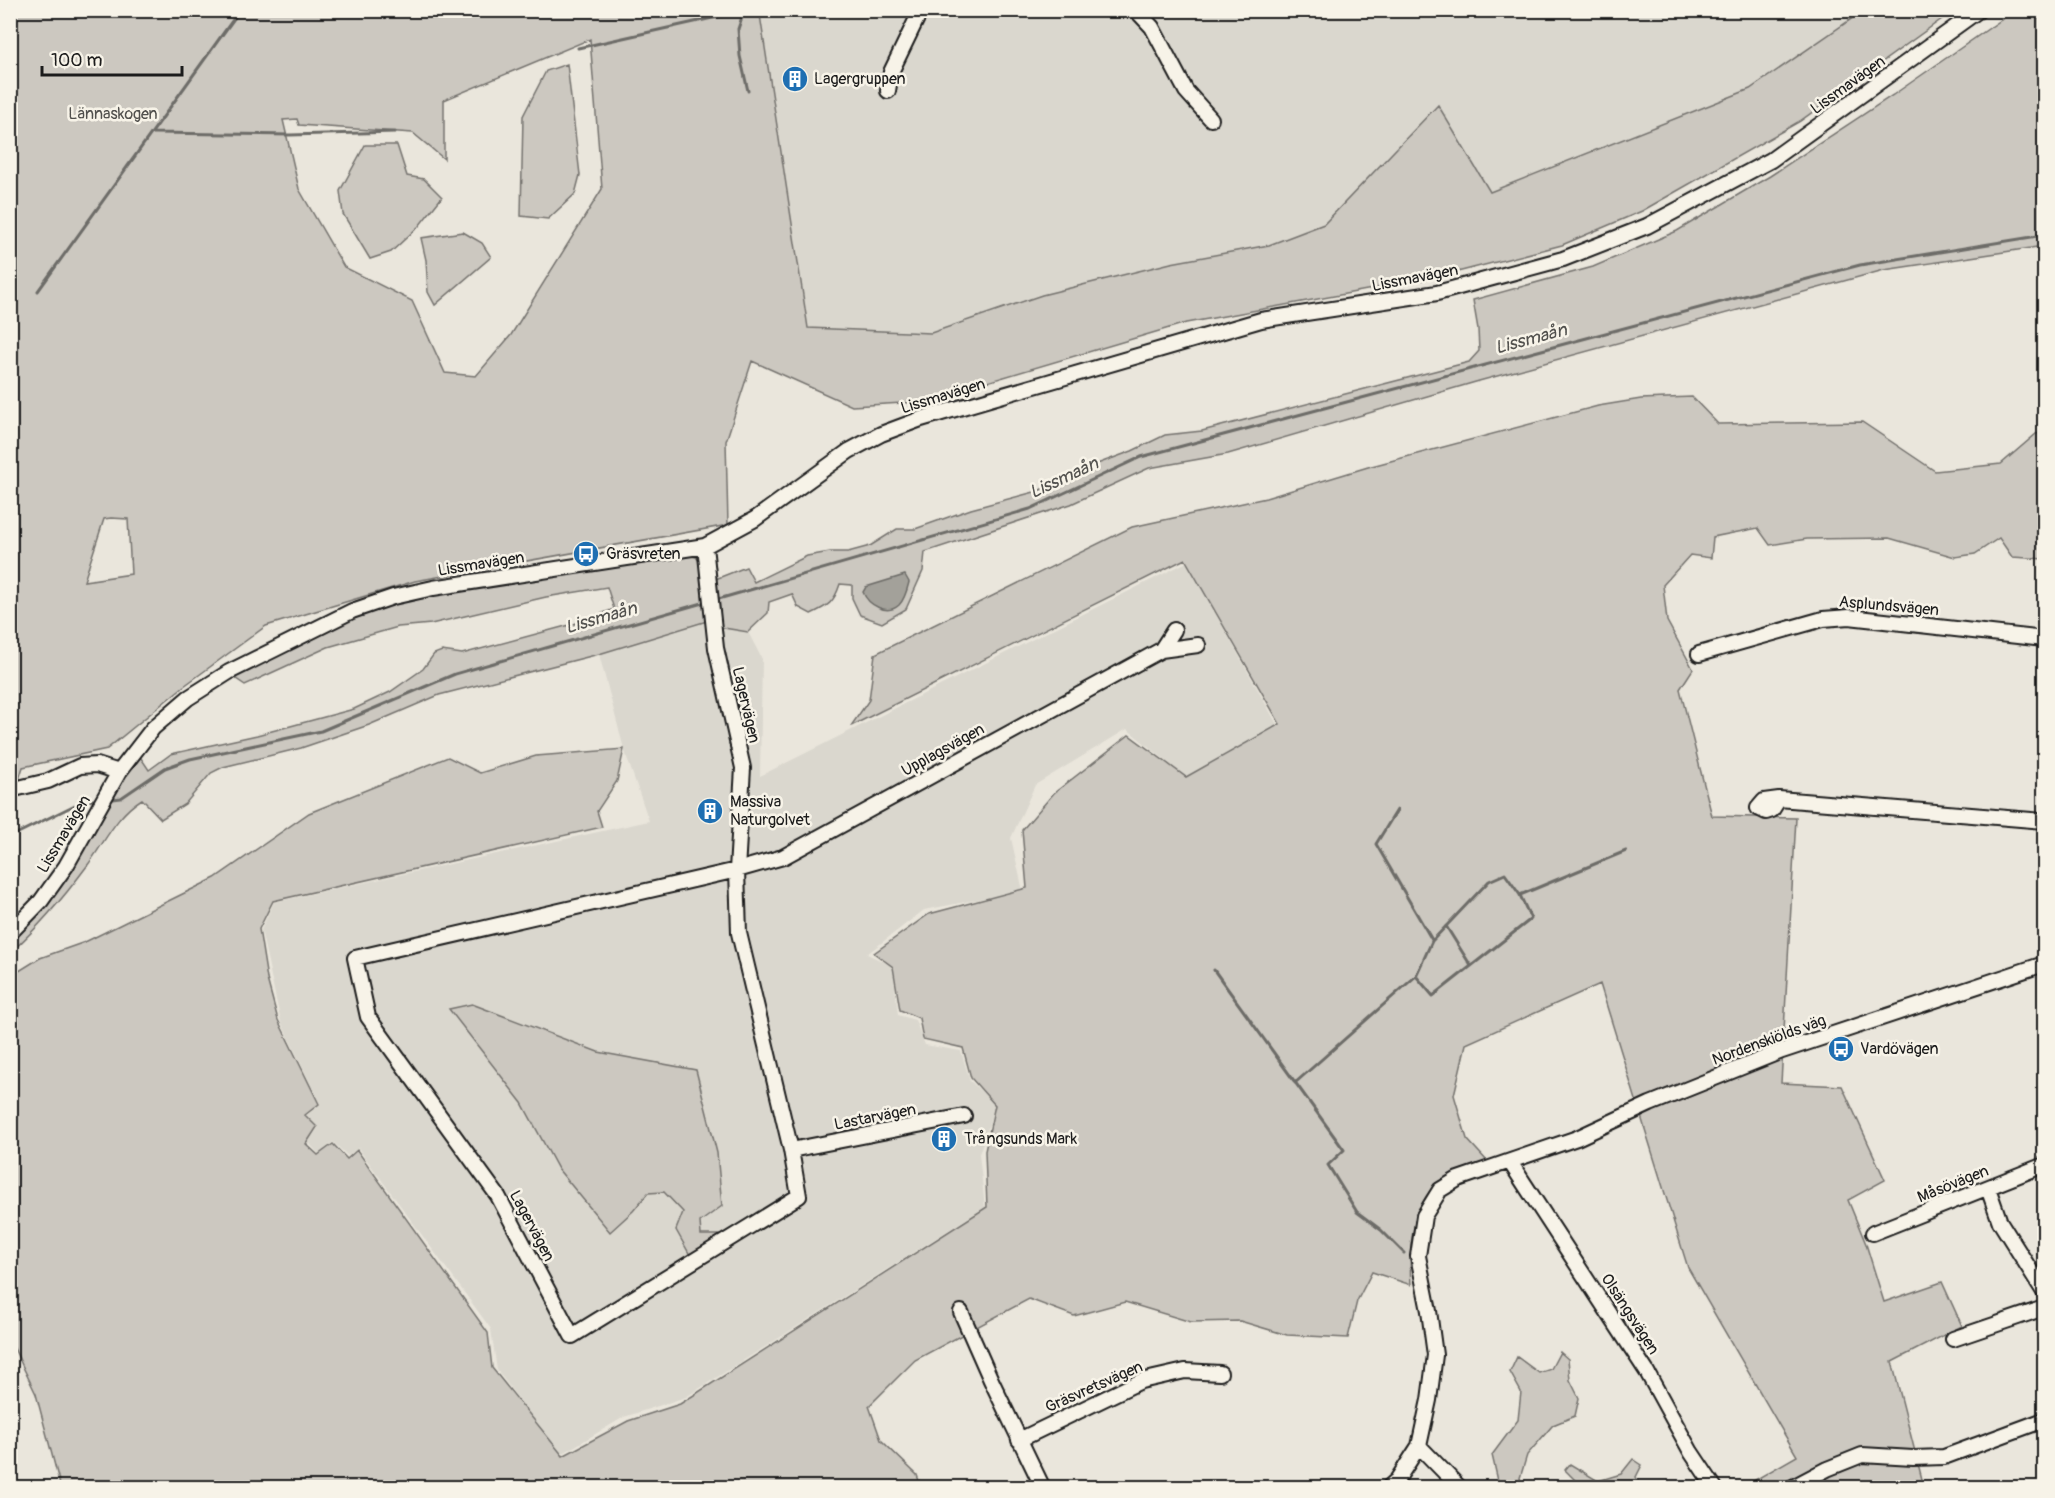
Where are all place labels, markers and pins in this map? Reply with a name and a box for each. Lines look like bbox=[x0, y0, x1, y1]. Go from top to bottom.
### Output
building icon: Lagergruppen bbox=[780, 64, 810, 94]
place label: Lagergruppen bbox=[814, 69, 906, 89]
bus stop icon: Gräsvreten bbox=[571, 539, 601, 569]
place label: Gräsvreten bbox=[606, 544, 681, 564]
place label: Massiva Naturgolvet bbox=[730, 792, 811, 830]
building icon: Massiva Naturgolvet bbox=[695, 796, 725, 826]
bus stop icon: Vardövägen bbox=[1826, 1034, 1856, 1064]
place label: Vardövägen bbox=[1860, 1039, 1939, 1059]
building icon: Trångsunds Mark bbox=[929, 1124, 959, 1154]
place label: Trångsunds Mark bbox=[964, 1129, 1078, 1149]

